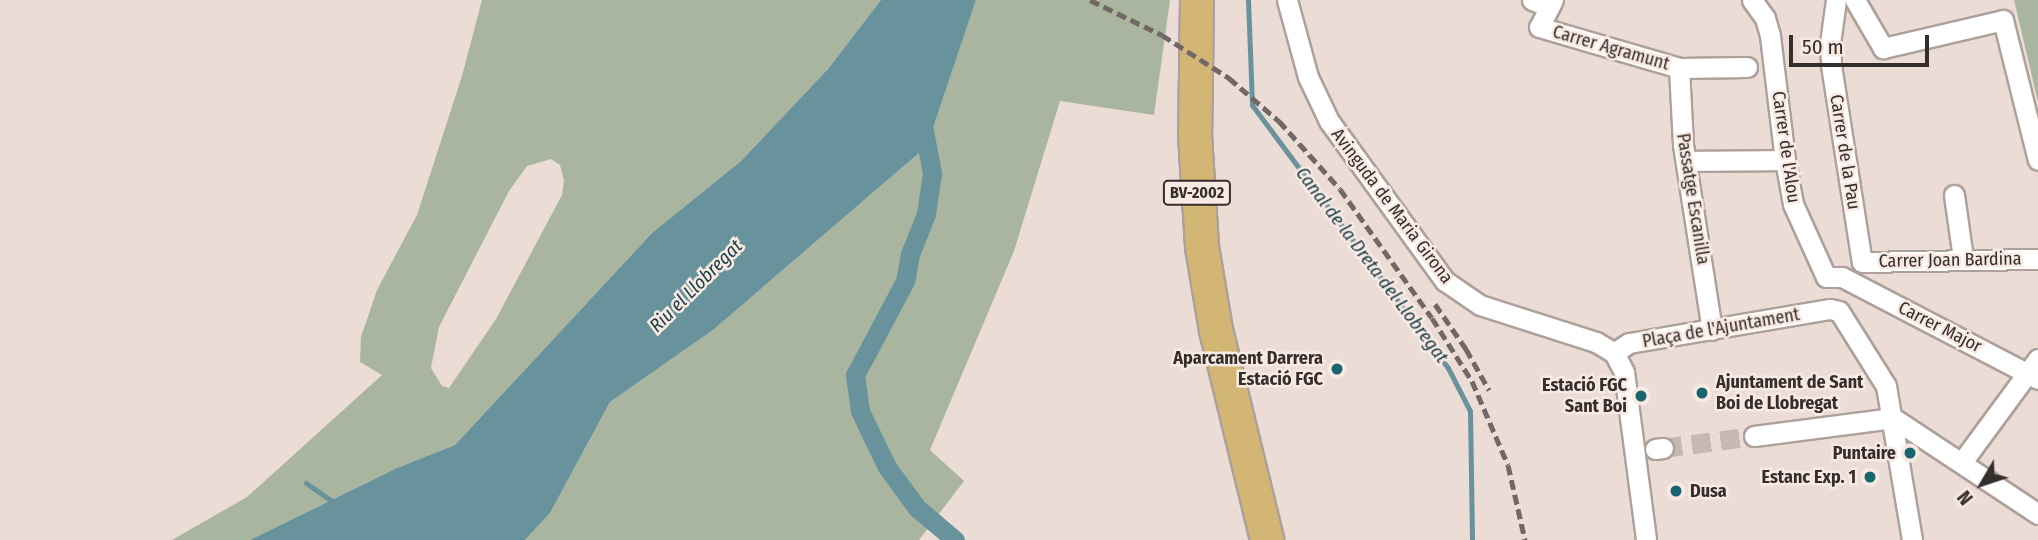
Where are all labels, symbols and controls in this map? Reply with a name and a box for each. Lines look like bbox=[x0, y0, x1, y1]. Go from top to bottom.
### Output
street label: Carrer Agramunt bbox=[1550, 21, 1672, 75]
scale bar bbox=[1793, 21, 1933, 65]
text: 50 m bbox=[1802, 34, 1844, 60]
street label: Carrer de l'Alou bbox=[1767, 90, 1805, 204]
street label: Carrer de la Pau bbox=[1825, 93, 1865, 211]
street label: Avinguda de Maria Girona bbox=[1327, 124, 1457, 288]
street label: Passatge Escanilla bbox=[1672, 132, 1714, 266]
water label: Canal de la Dreta del Llobregat bbox=[1291, 163, 1453, 367]
road number: BV-2002 bbox=[1162, 181, 1232, 206]
water label: Riu el Llobregat bbox=[645, 235, 747, 337]
street label: Carrer Joan Bardina bbox=[1878, 248, 2022, 272]
street label: Carrer Major bbox=[1895, 297, 1985, 357]
street label: Plaça de l'Ajuntament bbox=[1641, 304, 1801, 352]
place label: Aparcament Darrera Estació FGC bbox=[1173, 348, 1323, 390]
marker: Aparcament Darrera Estació FGC bbox=[1329, 361, 1345, 377]
place label: Ajuntament de Sant Boi de Llobregat bbox=[1716, 372, 1863, 414]
place label: Estació FGC Sant Boi bbox=[1542, 375, 1627, 418]
marker: Ajuntament de Sant Boi de Llobregat bbox=[1694, 385, 1710, 401]
marker: Estació FGC Sant Boi bbox=[1633, 388, 1649, 404]
place label: Puntaire bbox=[1833, 442, 1896, 464]
marker: Puntaire bbox=[1902, 445, 1918, 461]
north arrow bbox=[1947, 449, 2017, 519]
place label: Estanc Exp. 1 bbox=[1762, 466, 1856, 488]
marker: Estanc Exp. 1 bbox=[1862, 469, 1878, 485]
place label: Dusa bbox=[1690, 480, 1727, 502]
marker: Dusa bbox=[1668, 483, 1684, 499]
text: N bbox=[1953, 486, 1978, 509]

